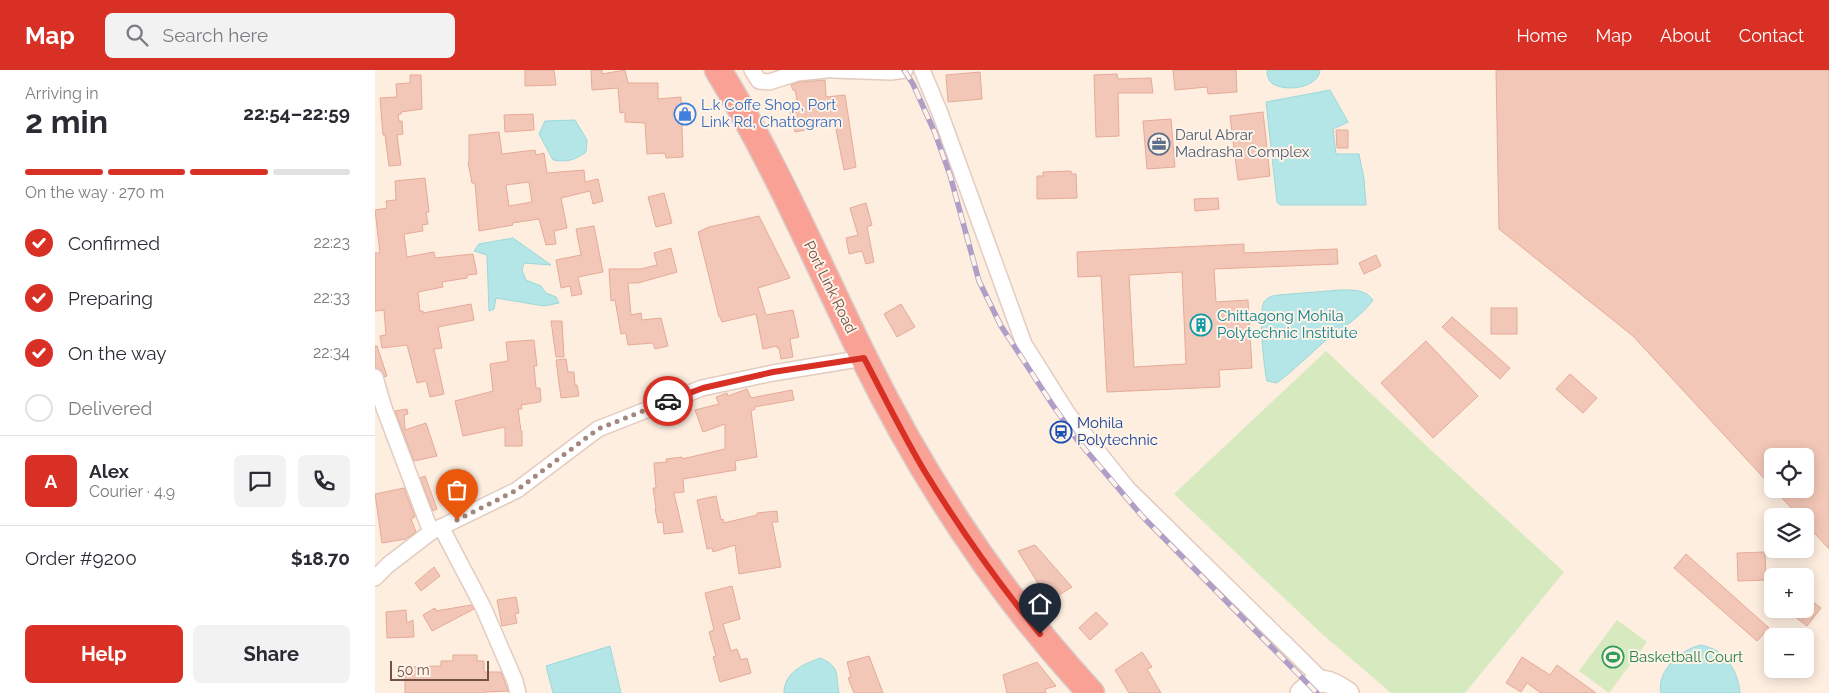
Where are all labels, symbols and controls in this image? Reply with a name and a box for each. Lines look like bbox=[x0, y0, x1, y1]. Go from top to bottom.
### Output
search box bbox=[105, 13, 455, 58]
text: Map bbox=[25, 21, 75, 50]
icon: search bbox=[123, 21, 151, 49]
text: Search here bbox=[163, 24, 268, 46]
text: Home bbox=[1516, 25, 1567, 46]
text: Map bbox=[1595, 25, 1632, 46]
text: About bbox=[1660, 25, 1711, 46]
text: Contact bbox=[1739, 25, 1804, 46]
text: Arriving in bbox=[25, 84, 99, 103]
place label: L.k Coffe Shop, Port Link Rd, Chattogram bbox=[701, 96, 842, 131]
text: 22:54–22:59 bbox=[243, 102, 350, 124]
shop icon: L.k Coffe Shop, Port Link Rd, Chattogram bbox=[673, 102, 697, 126]
text: 2 min bbox=[25, 103, 108, 140]
place label: Darul Abrar Madrasha Complex bbox=[1175, 126, 1310, 161]
office icon: Darul Abrar Madrasha Complex bbox=[1147, 132, 1171, 156]
text: On the way · 270 m bbox=[25, 183, 164, 202]
icon: check bbox=[25, 229, 53, 257]
text: Confirmed bbox=[68, 232, 160, 254]
text: 22:23 bbox=[313, 233, 350, 252]
street label: Port Link Road bbox=[800, 238, 860, 336]
icon: check bbox=[25, 284, 53, 312]
text: Preparing bbox=[68, 287, 153, 309]
text: 22:33 bbox=[313, 288, 350, 307]
place label: Chittagong Mohila Polytechnic Institute bbox=[1217, 307, 1358, 342]
building icon: Chittagong Mohila Polytechnic Institute bbox=[1189, 313, 1213, 337]
icon: check bbox=[25, 339, 53, 367]
text: On the way bbox=[68, 342, 167, 364]
text: 22:34 bbox=[313, 343, 350, 362]
courier bbox=[643, 376, 693, 426]
icon: car bbox=[654, 387, 682, 415]
text: Delivered bbox=[68, 397, 152, 419]
place label: Mohila Polytechnic bbox=[1077, 414, 1158, 449]
station icon: Mohila Polytechnic bbox=[1049, 420, 1073, 444]
map controls bbox=[1764, 448, 1814, 678]
button: locate bbox=[1764, 448, 1814, 498]
button: chat bbox=[234, 455, 286, 507]
button: phone bbox=[298, 455, 350, 507]
text: Alex bbox=[89, 460, 129, 482]
pin bbox=[436, 469, 478, 520]
text: A bbox=[45, 470, 57, 492]
icon: bag bbox=[443, 476, 471, 504]
text: Courier · 4.9 bbox=[89, 482, 175, 501]
button: layers bbox=[1764, 508, 1814, 558]
text: Order #9200 bbox=[25, 547, 137, 569]
text: $18.70 bbox=[291, 547, 350, 569]
button: + bbox=[1764, 568, 1814, 618]
pin bbox=[1019, 583, 1061, 634]
icon: home bbox=[1026, 590, 1054, 618]
button: Help bbox=[25, 625, 183, 683]
button: Share bbox=[193, 625, 350, 683]
button: − bbox=[1764, 628, 1814, 678]
sports icon: Basketball Court bbox=[1601, 645, 1625, 669]
place label: Basketball Court bbox=[1629, 648, 1743, 666]
scale bar bbox=[390, 658, 489, 681]
text: 50 m bbox=[397, 662, 430, 678]

